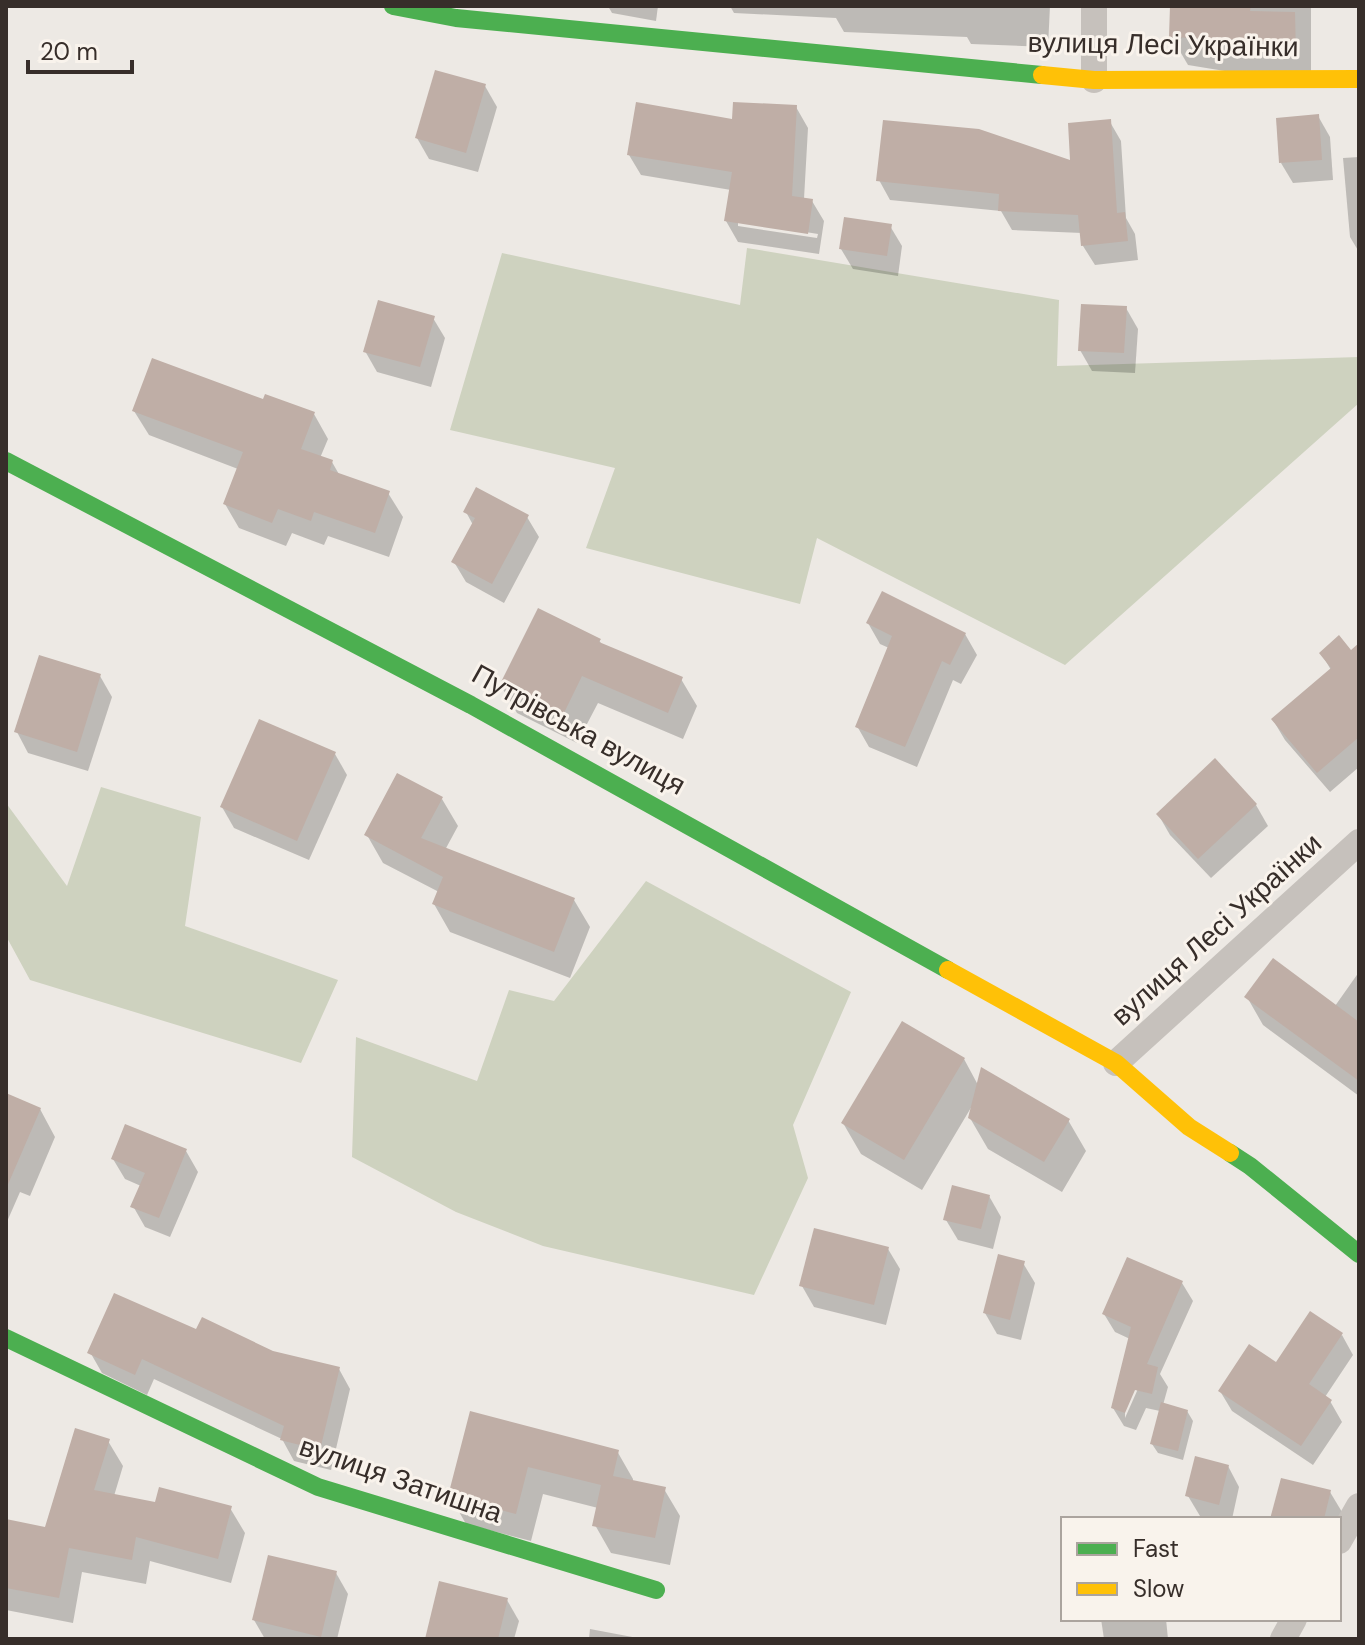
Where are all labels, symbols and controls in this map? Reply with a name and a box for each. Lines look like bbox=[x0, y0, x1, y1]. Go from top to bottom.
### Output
scale bar bbox=[28, 24, 132, 74]
street label: вулиця Лесі Українки bbox=[1027, 24, 1299, 65]
text: 20 m bbox=[40, 36, 98, 67]
street label: Путрівська вулиця bbox=[465, 655, 692, 803]
street label: вулиця Лесі Українки bbox=[1103, 825, 1329, 1034]
street label: вулиця Затишна bbox=[295, 1427, 508, 1532]
legend bbox=[1061, 1517, 1341, 1621]
text: Fast bbox=[1133, 1533, 1179, 1564]
text: Slow bbox=[1133, 1573, 1184, 1604]

